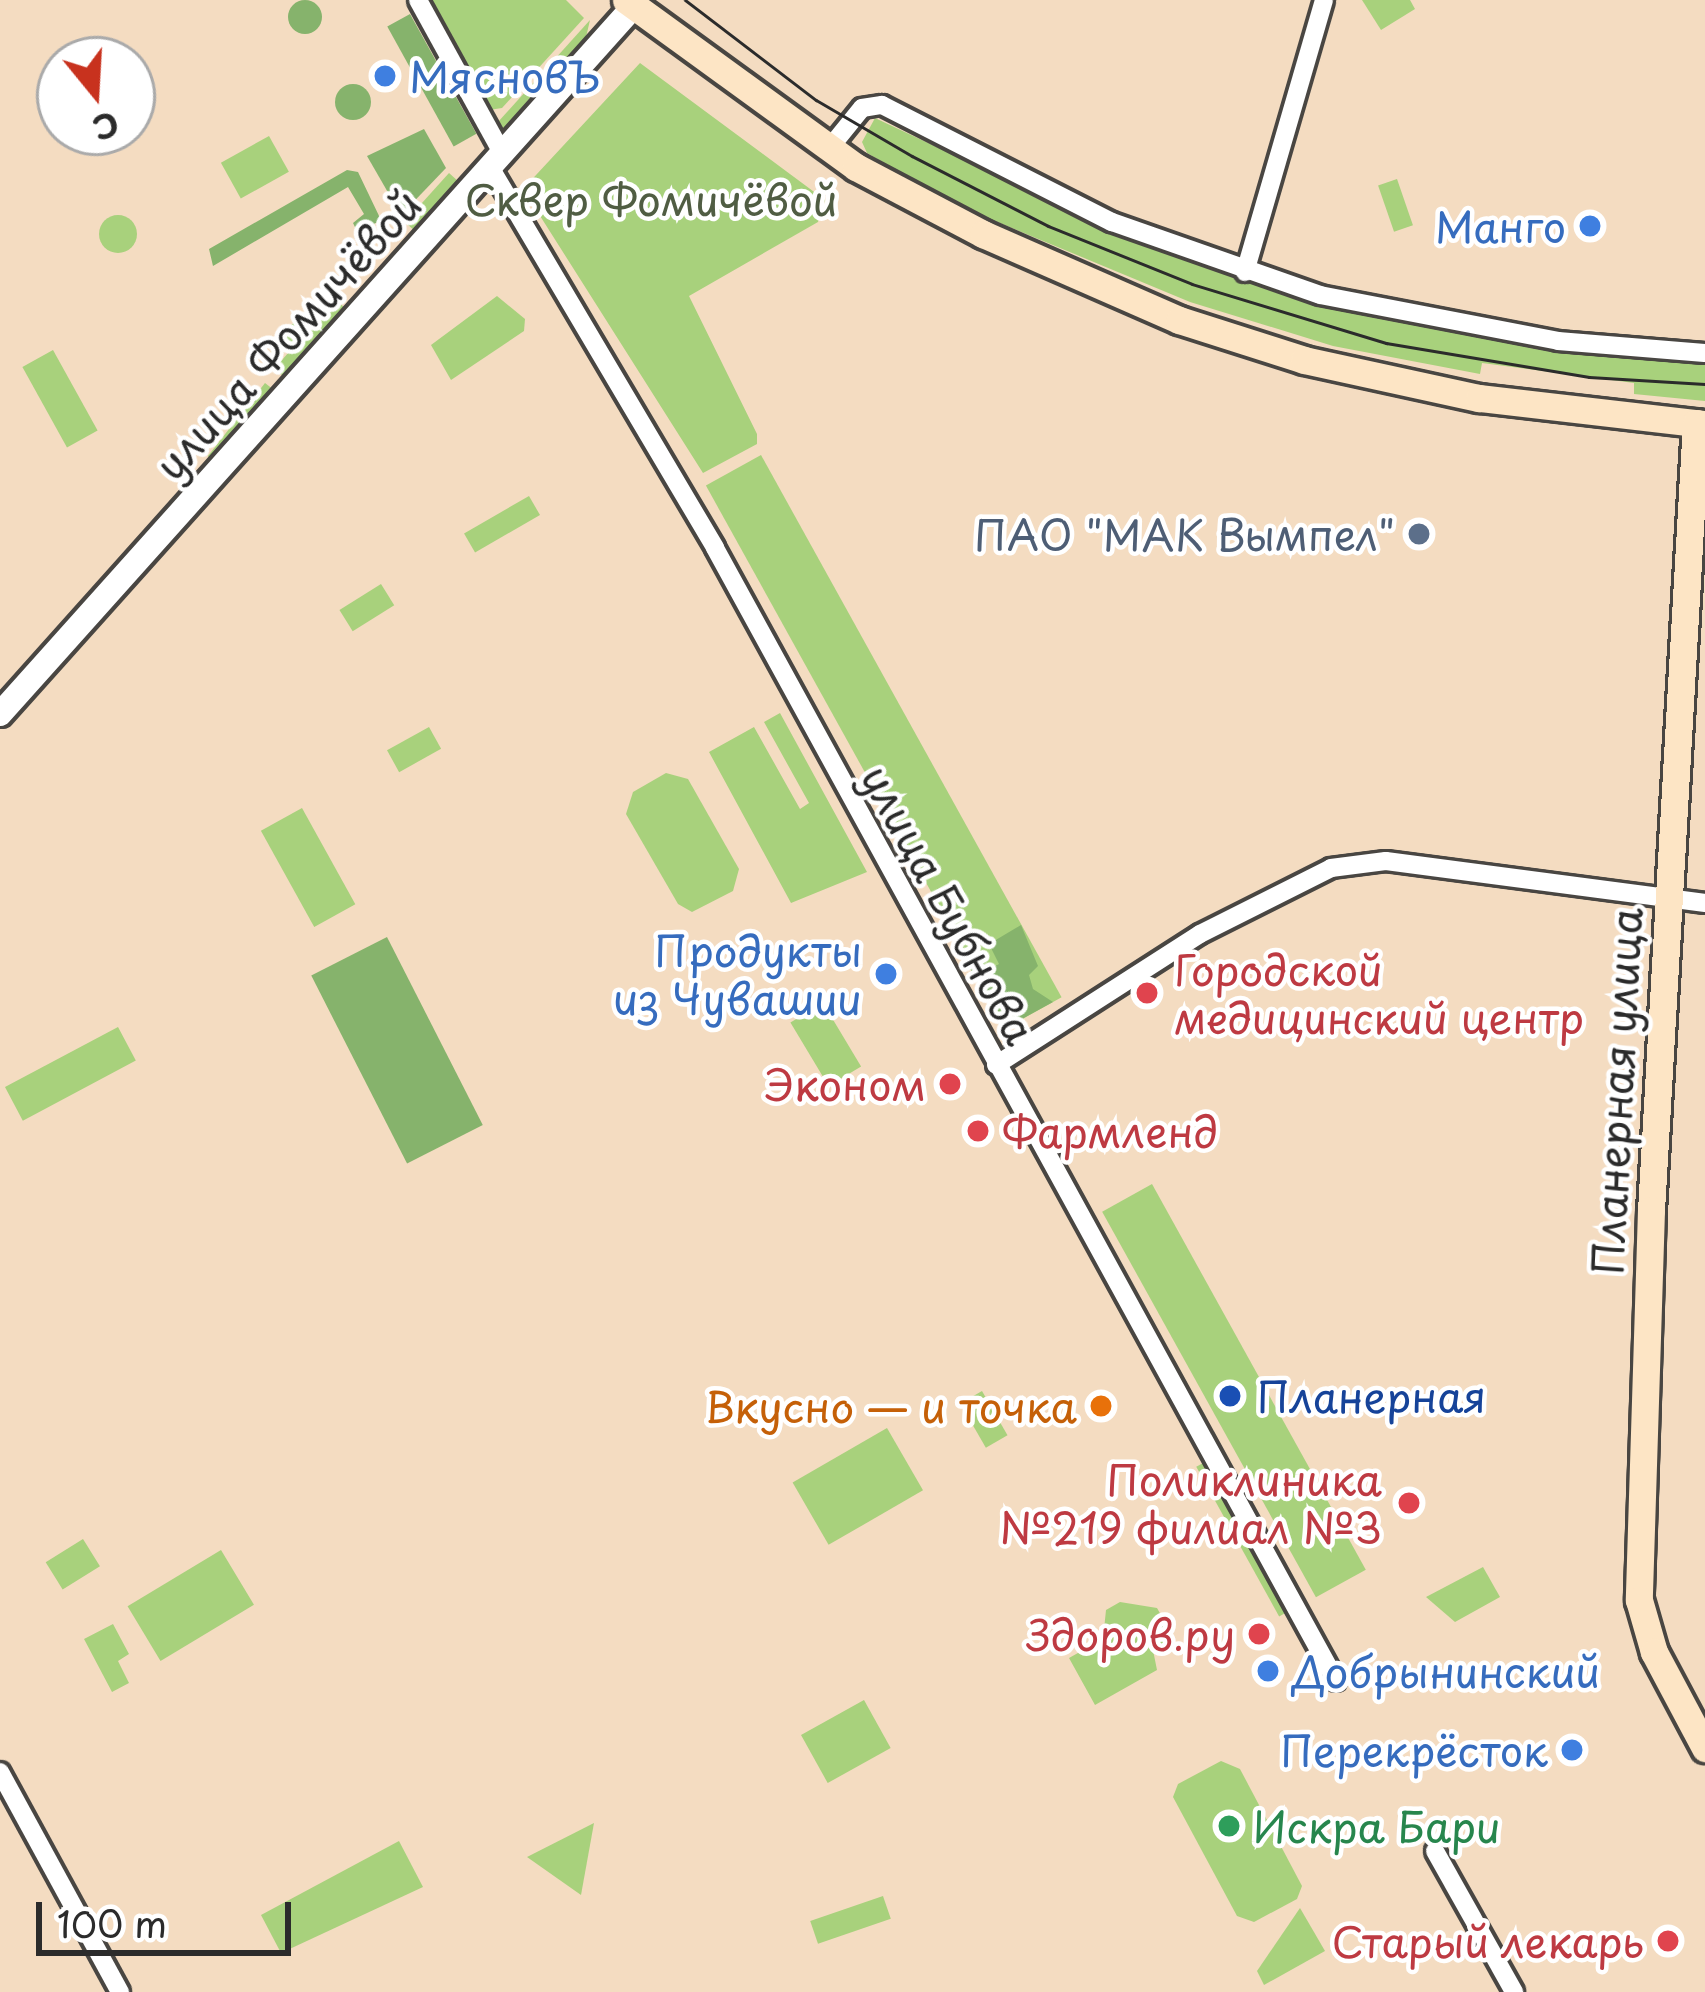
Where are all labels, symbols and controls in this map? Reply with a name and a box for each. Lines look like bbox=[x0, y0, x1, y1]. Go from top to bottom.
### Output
north arrow bbox=[36, 36, 156, 156]
place label: МясновЪ bbox=[409, 51, 601, 101]
marker: МясновЪ bbox=[372, 63, 398, 89]
text: С bbox=[87, 100, 126, 155]
park label: Сквер Фомичёвой bbox=[463, 174, 839, 224]
street label: улица Фомичёвой bbox=[143, 178, 431, 490]
place label: Манго bbox=[1435, 201, 1566, 251]
marker: Манго bbox=[1577, 213, 1603, 239]
place label: ПАО "МАК Вымпел" bbox=[973, 509, 1395, 559]
marker: ПАО "МАК Вымпел" bbox=[1406, 521, 1432, 547]
street label: улица Бубнова bbox=[851, 755, 1047, 1053]
street label: Планерная улица bbox=[1581, 906, 1651, 1276]
place label: Продукты из Чувашии bbox=[612, 925, 862, 1024]
place label: Городской медицинский центр bbox=[1174, 944, 1585, 1042]
marker: Продукты из Чувашии bbox=[873, 961, 899, 987]
marker: Городской медицинский центр bbox=[1131, 977, 1163, 1009]
place label: Эконом bbox=[764, 1059, 926, 1109]
marker: Эконом bbox=[937, 1071, 963, 1097]
place label: Фармленд bbox=[1002, 1106, 1218, 1156]
marker: Фармленд bbox=[965, 1118, 991, 1144]
place label: Планерная bbox=[1257, 1371, 1486, 1421]
marker: Планерная bbox=[1214, 1380, 1246, 1412]
place label: Вкусно — и точка bbox=[701, 1381, 1077, 1431]
marker: Вкусно — и точка bbox=[1088, 1393, 1114, 1419]
place label: Поликлиника №219 филиал №3 bbox=[997, 1454, 1382, 1552]
marker: Поликлиника №219 филиал №3 bbox=[1393, 1487, 1425, 1519]
place label: Здоров.ру bbox=[1026, 1609, 1235, 1659]
marker: Здоров.ру bbox=[1246, 1621, 1272, 1647]
place label: Добрынинский bbox=[1292, 1646, 1600, 1696]
marker: Добрынинский bbox=[1255, 1658, 1281, 1684]
place label: Перекрёсток bbox=[1280, 1725, 1548, 1775]
marker: Перекрёсток bbox=[1559, 1737, 1585, 1763]
place label: Искра Бари bbox=[1253, 1801, 1501, 1851]
marker: Искра Бари bbox=[1216, 1813, 1242, 1839]
scale bar bbox=[42, 1878, 297, 1952]
text: 100 m bbox=[57, 1896, 167, 1950]
place label: Старый лекарь bbox=[1332, 1916, 1644, 1966]
marker: Старый лекарь bbox=[1655, 1928, 1681, 1954]

